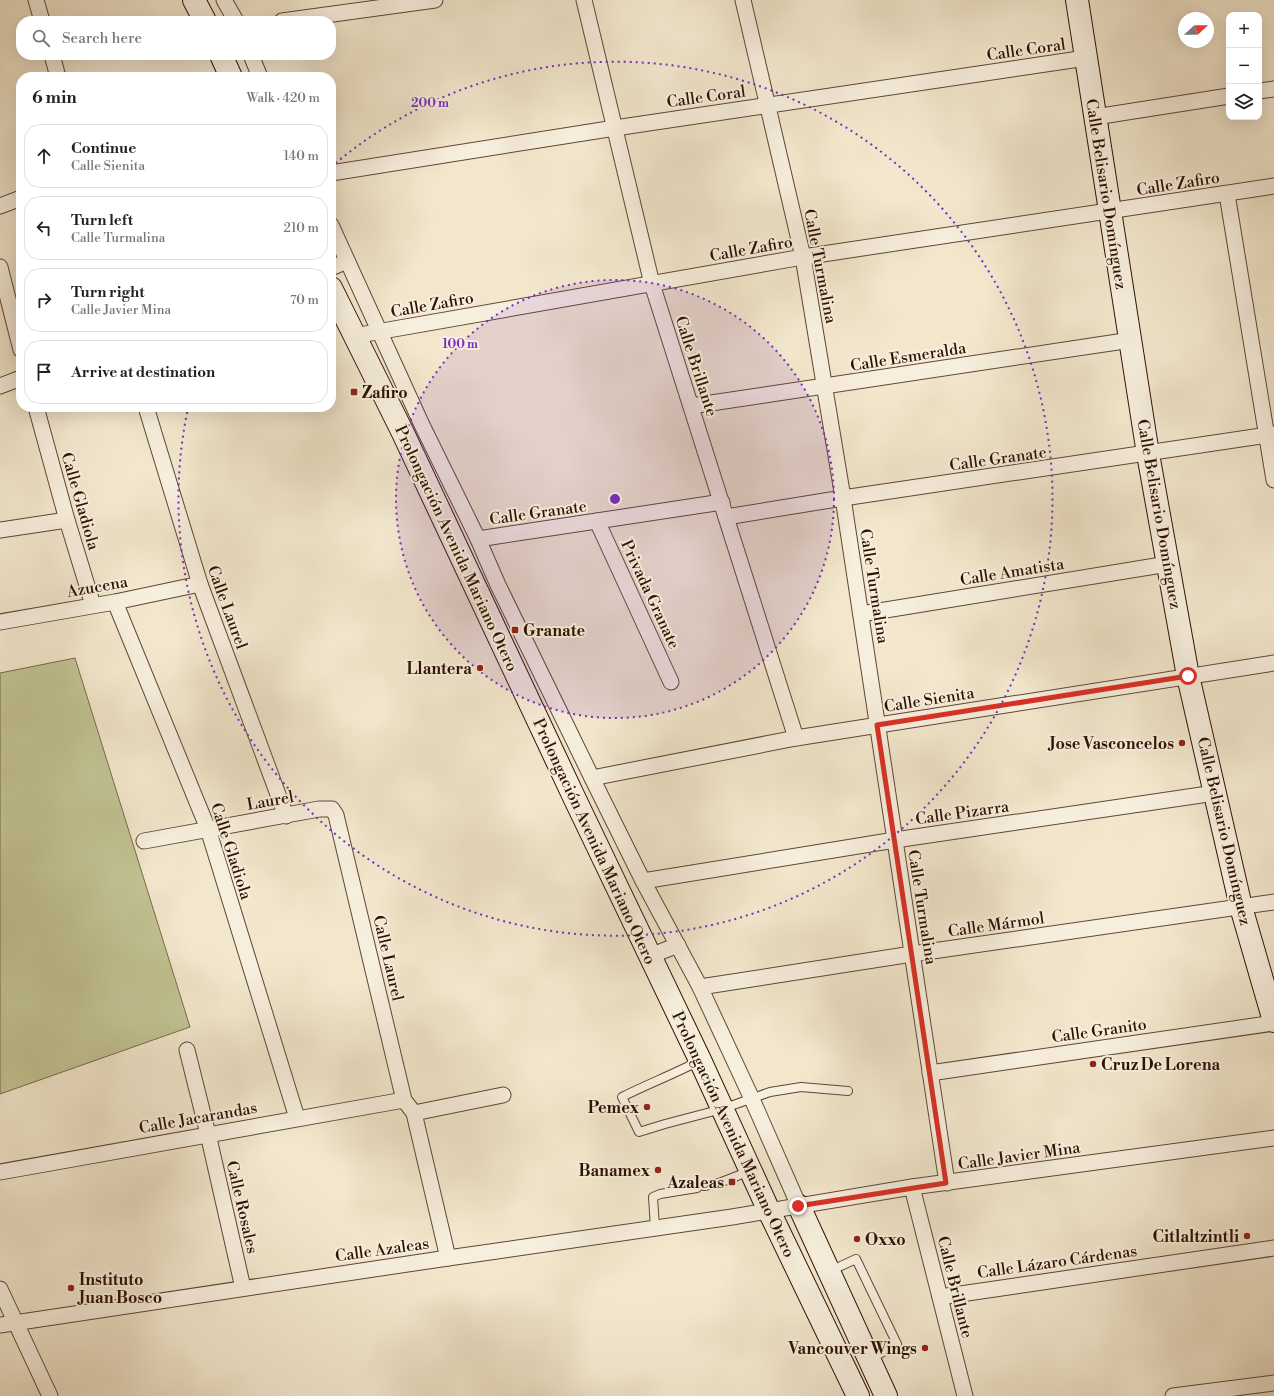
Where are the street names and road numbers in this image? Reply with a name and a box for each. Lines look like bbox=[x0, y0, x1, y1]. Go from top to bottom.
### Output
street label: Calle Coral bbox=[985, 35, 1067, 65]
street label: Calle Coral bbox=[665, 82, 747, 112]
street label: Calle Belisario Domínguez bbox=[1081, 97, 1131, 291]
street label: Calle Zafiro bbox=[1135, 168, 1221, 200]
street label: Calle Turmalina bbox=[799, 207, 841, 326]
street label: Calle Zafiro bbox=[708, 232, 794, 266]
street label: Calle Zafiro bbox=[389, 288, 475, 322]
street label: Calle Brillante bbox=[670, 314, 722, 419]
street label: Calle Esmeralda bbox=[849, 338, 968, 376]
street label: Calle Belisario Domínguez bbox=[1132, 418, 1186, 611]
street label: Prolongación Avenida Mariano Otero bbox=[390, 422, 522, 675]
street label: Calle Granate bbox=[948, 442, 1048, 476]
street label: Calle Gladiola bbox=[57, 450, 104, 553]
street label: Calle Granate bbox=[488, 496, 588, 530]
street label: Calle Turmalina bbox=[855, 527, 893, 646]
street label: Privada Granate bbox=[616, 537, 684, 652]
street label: Calle Amatista bbox=[959, 554, 1067, 590]
street label: Calle Laurel bbox=[203, 563, 251, 652]
street label: Azucena bbox=[64, 572, 130, 602]
street label: Calle Sienita bbox=[883, 683, 977, 717]
street label: Prolongación Avenida Mariano Otero bbox=[528, 715, 660, 968]
street label: Calle Belisario Domínguez bbox=[1193, 735, 1255, 927]
street label: Laurel bbox=[245, 787, 296, 815]
street label: Calle Pizarra bbox=[914, 796, 1011, 829]
street label: Calle Gladiola bbox=[206, 800, 256, 903]
street label: Calle Turmalina bbox=[903, 848, 941, 967]
street label: Calle Mármol bbox=[947, 908, 1046, 942]
street label: Calle Laurel bbox=[368, 913, 408, 1003]
street label: Prolongación Avenida Mariano Otero bbox=[667, 1008, 799, 1261]
street label: Calle Granito bbox=[1050, 1014, 1148, 1048]
street label: Calle Jacarandas bbox=[138, 1098, 259, 1138]
street label: Calle Javier Mina bbox=[957, 1137, 1082, 1174]
street label: Calle Rosales bbox=[222, 1159, 262, 1256]
street label: Calle Azaleas bbox=[334, 1234, 430, 1266]
street label: Calle Brillante bbox=[933, 1234, 977, 1340]
street label: Calle Lázaro Cárdenas bbox=[976, 1241, 1138, 1283]

